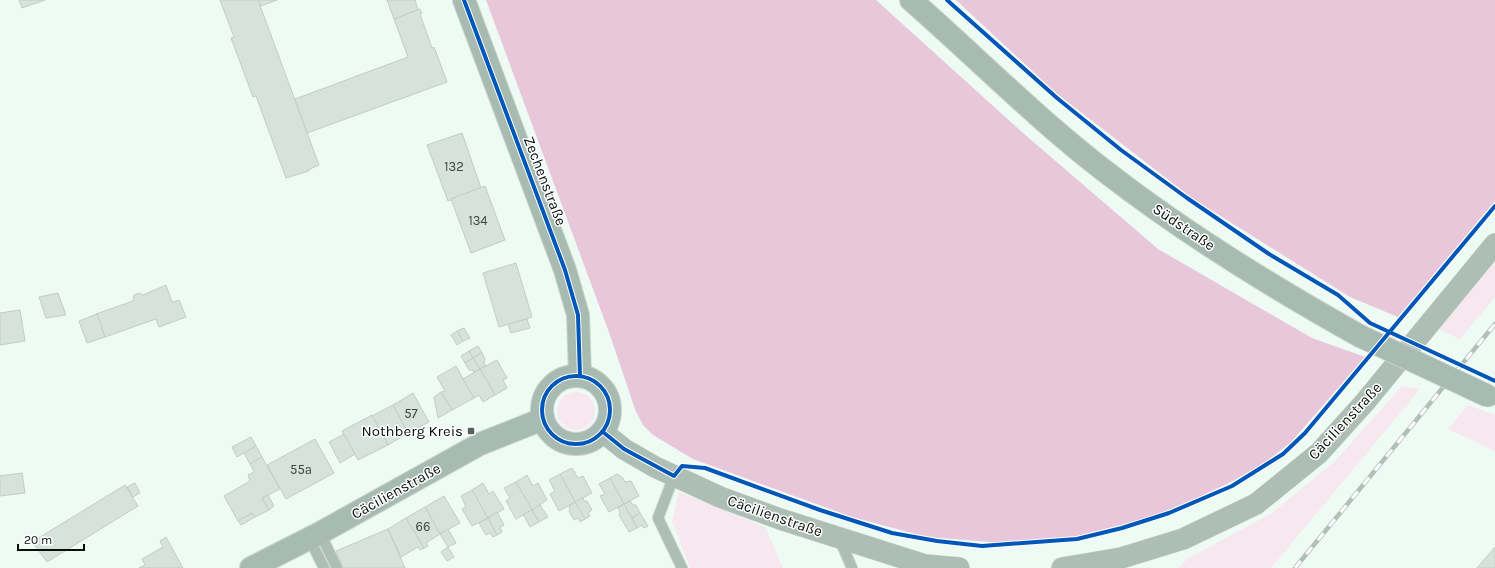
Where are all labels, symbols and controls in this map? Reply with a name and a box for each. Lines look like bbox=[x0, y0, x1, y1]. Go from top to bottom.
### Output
street label: Zechenstraße bbox=[520, 134, 570, 228]
house number: 132 bbox=[444, 159, 464, 174]
street label: Südstraße bbox=[1149, 200, 1219, 254]
house number: 134 bbox=[468, 213, 488, 228]
street label: Cäcilienstraße bbox=[1305, 379, 1385, 463]
house number: 57 bbox=[404, 406, 418, 421]
place label: Nothberg Kreis bbox=[361, 422, 463, 440]
marker: Nothberg Kreis bbox=[466, 426, 476, 436]
street label: Cäcilienstraße bbox=[348, 459, 444, 523]
house number: 55a bbox=[290, 462, 312, 477]
street label: Cäcilienstraße bbox=[725, 491, 825, 541]
house number: 66 bbox=[416, 519, 430, 534]
scale bar bbox=[18, 526, 84, 552]
text: 20 m bbox=[24, 533, 52, 547]

